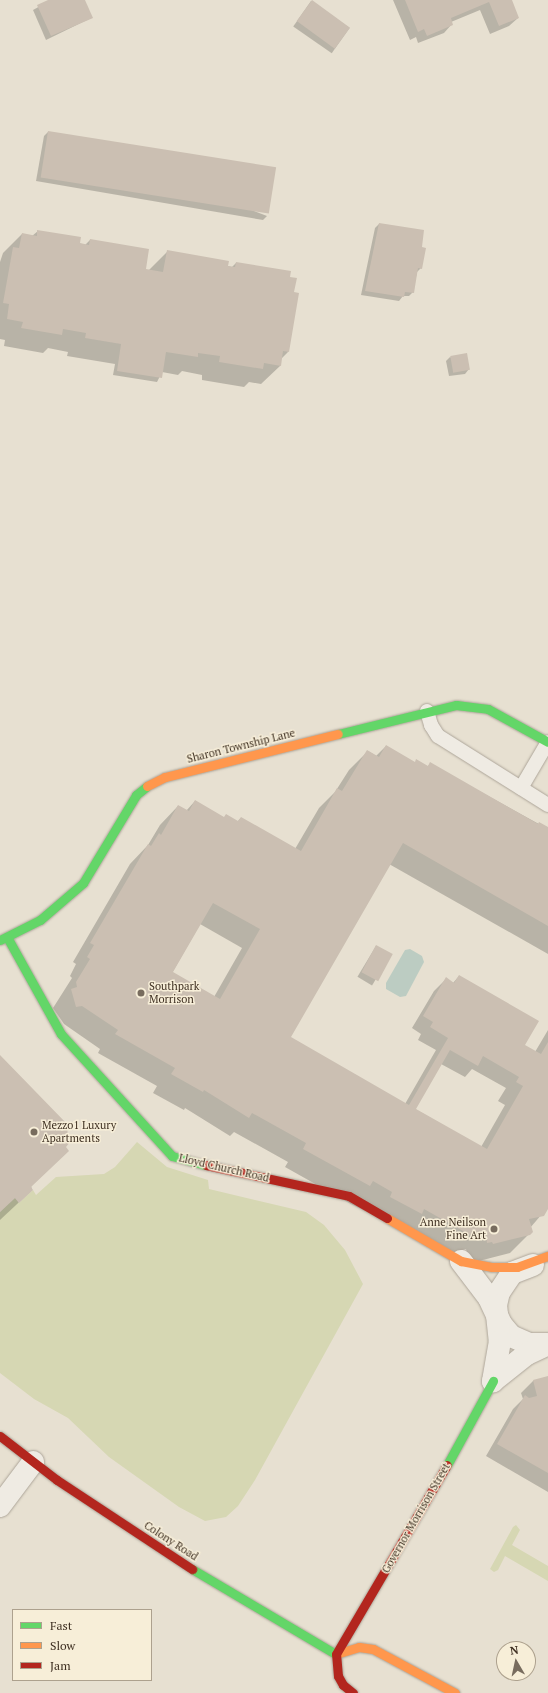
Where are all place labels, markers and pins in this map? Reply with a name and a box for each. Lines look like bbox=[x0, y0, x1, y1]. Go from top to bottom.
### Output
place label: Southpark Morrison bbox=[149, 980, 200, 1006]
marker: Southpark Morrison bbox=[136, 988, 146, 998]
place label: Mezzo1 Luxury Apartments bbox=[42, 1119, 116, 1145]
marker: Mezzo1 Luxury Apartments bbox=[29, 1127, 39, 1137]
place label: Anne Neilson Fine Art bbox=[420, 1216, 486, 1242]
marker: Anne Neilson Fine Art bbox=[489, 1224, 499, 1234]

